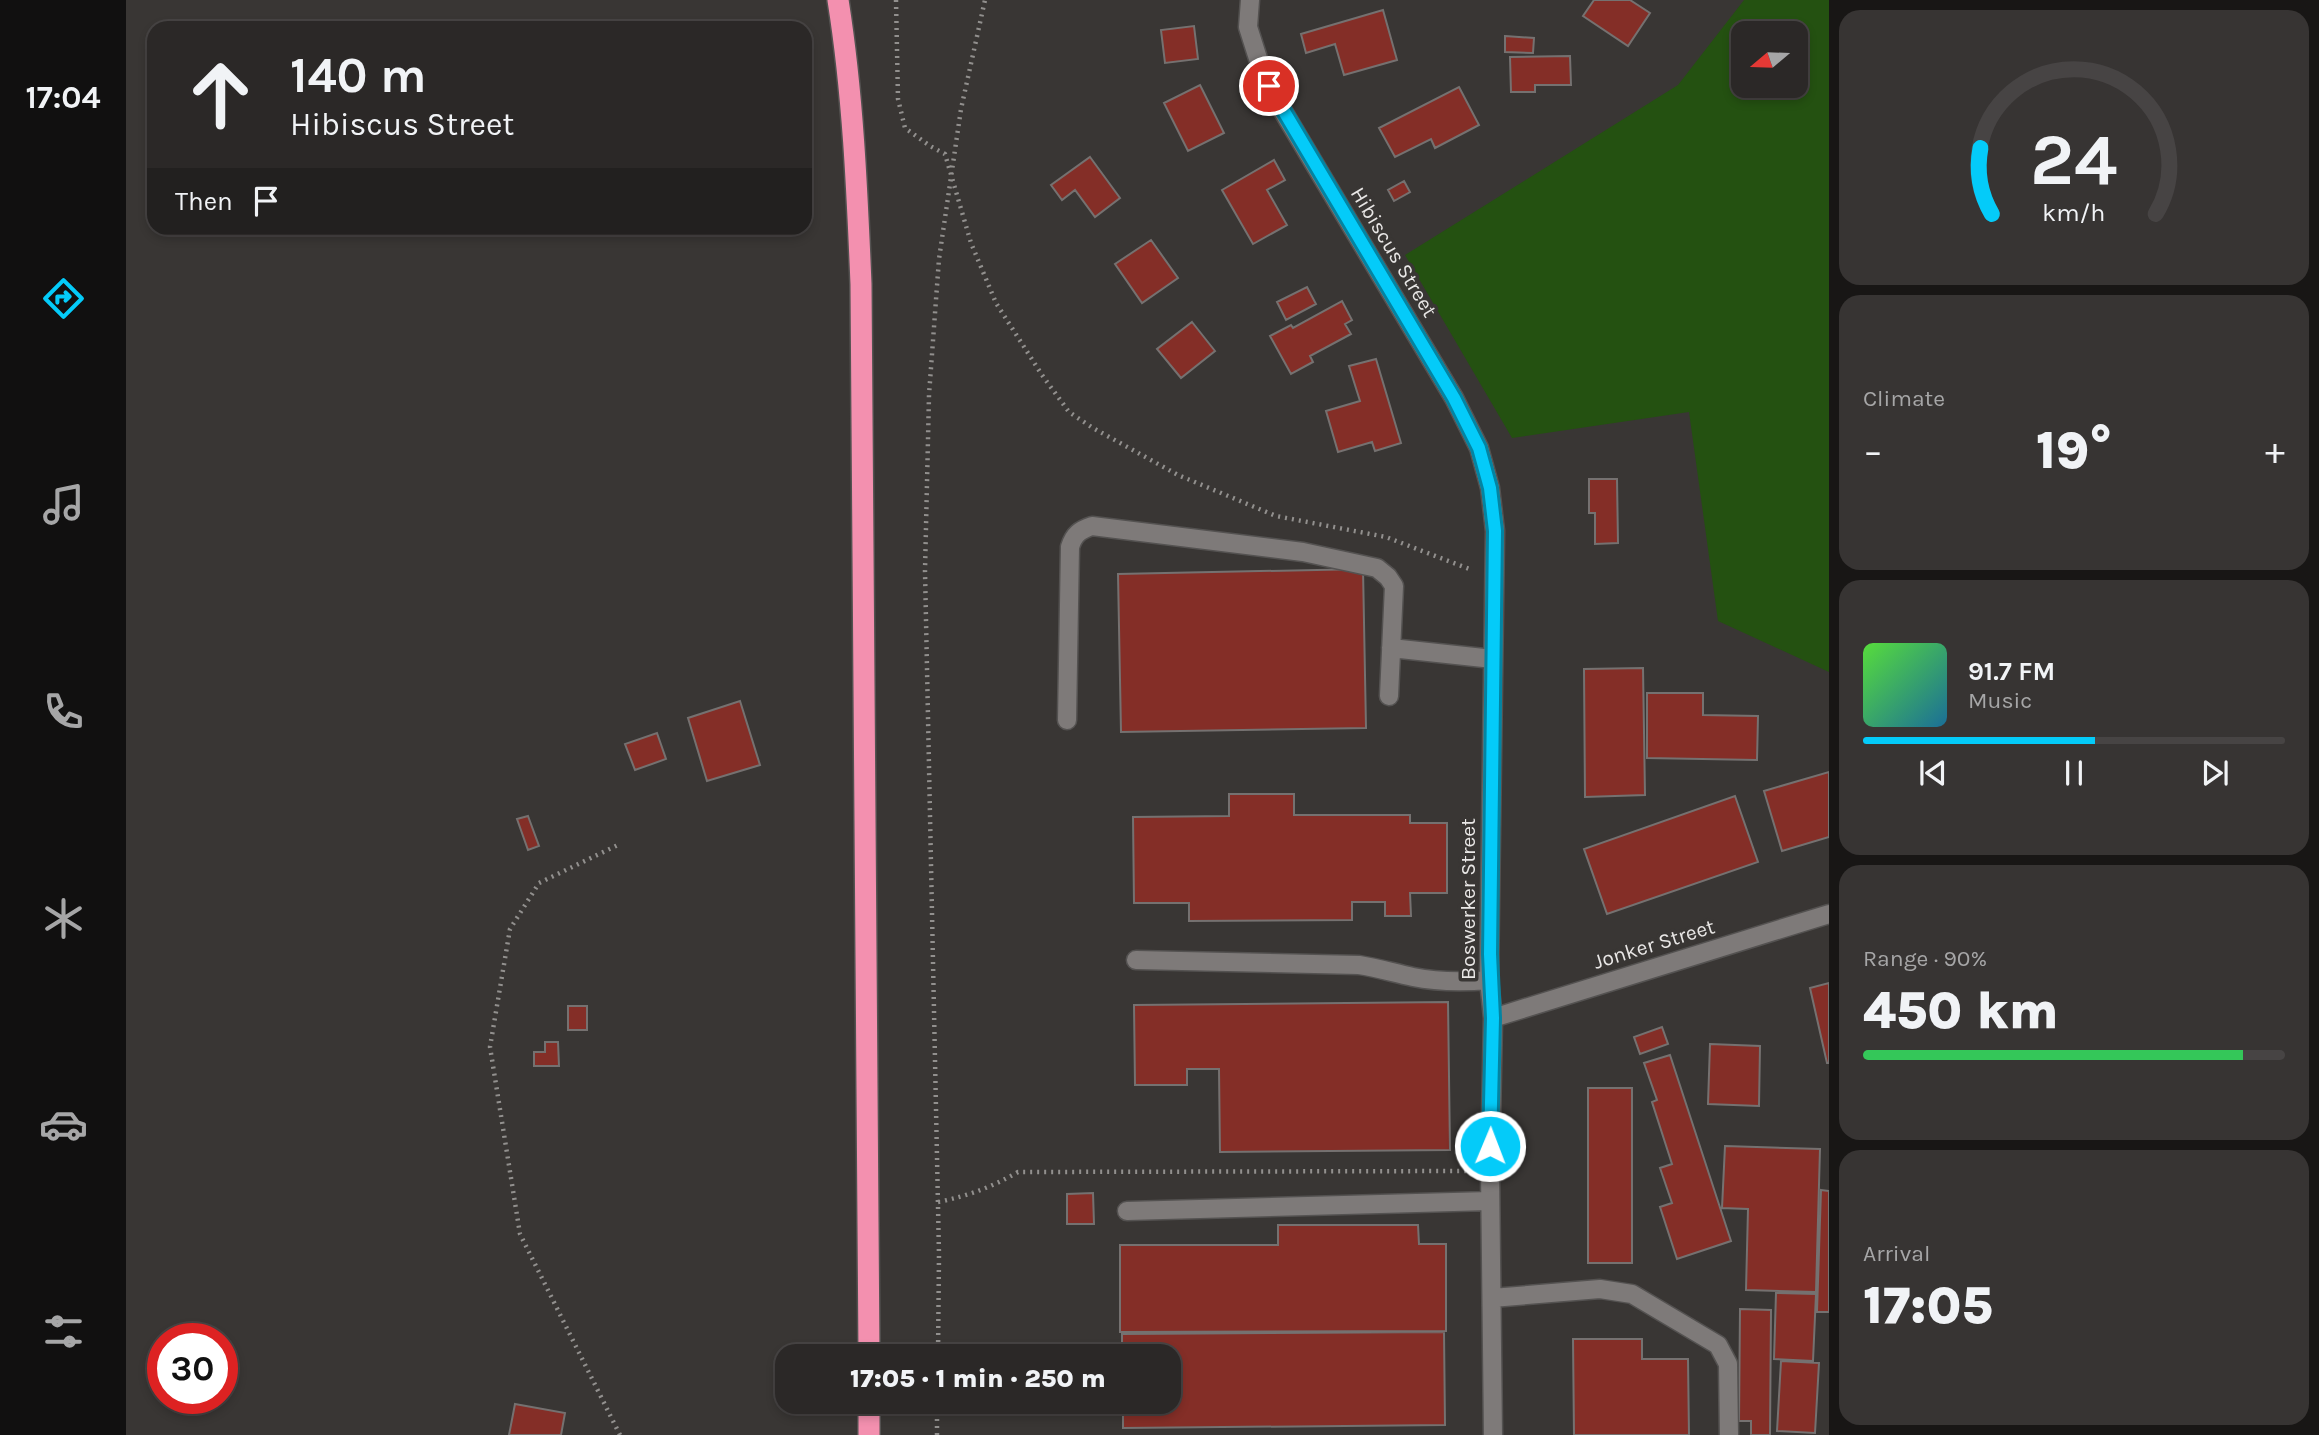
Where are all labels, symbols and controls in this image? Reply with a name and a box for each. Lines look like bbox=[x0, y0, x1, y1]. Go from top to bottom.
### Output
north arrow bbox=[1731, 21, 1808, 98]
map controls bbox=[1731, 21, 1808, 98]
text: 140 m bbox=[290, 47, 427, 104]
icon: ahead bbox=[175, 49, 266, 140]
pin bbox=[1239, 56, 1299, 116]
icon: arrive bbox=[1250, 67, 1288, 105]
text: 17:04 bbox=[25, 79, 101, 116]
text: Hibiscus Street bbox=[290, 106, 514, 143]
text: 24 bbox=[2030, 117, 2118, 202]
icon: arrive bbox=[247, 182, 285, 220]
street label: Hibiscus Street bbox=[1346, 183, 1442, 321]
text: Then bbox=[175, 186, 233, 217]
text: km/h bbox=[2042, 197, 2106, 226]
icon: directions bbox=[39, 274, 88, 323]
text: Climate bbox=[1863, 385, 1945, 412]
text: 19° bbox=[2036, 420, 2112, 481]
text: − bbox=[1863, 429, 1883, 474]
text: + bbox=[2265, 429, 2285, 474]
icon: music bbox=[39, 480, 88, 529]
text: 91.7 FM bbox=[1968, 656, 2055, 687]
icon: phone bbox=[39, 687, 88, 736]
text: Music bbox=[1968, 687, 2032, 714]
icon: previous bbox=[1914, 754, 1952, 792]
icon: pause bbox=[2055, 754, 2093, 792]
icon: next bbox=[2196, 754, 2234, 792]
street label: Boswerker Street bbox=[1456, 818, 1480, 980]
icon: climate bbox=[39, 894, 88, 943]
street label: Jonker Street bbox=[1590, 914, 1718, 974]
text: Range · 90% bbox=[1863, 945, 1987, 972]
text: 450 km bbox=[1863, 980, 2059, 1041]
icon: car bbox=[39, 1100, 88, 1149]
position arrow bbox=[1453, 1109, 1527, 1183]
text: Arrival bbox=[1863, 1240, 1930, 1267]
text: 17:05 bbox=[1863, 1275, 1993, 1336]
icon: filters bbox=[39, 1307, 88, 1356]
speed limit sign: 30 bbox=[147, 1323, 238, 1414]
text: 17:05 · 1 min · 250 m bbox=[850, 1363, 1106, 1394]

